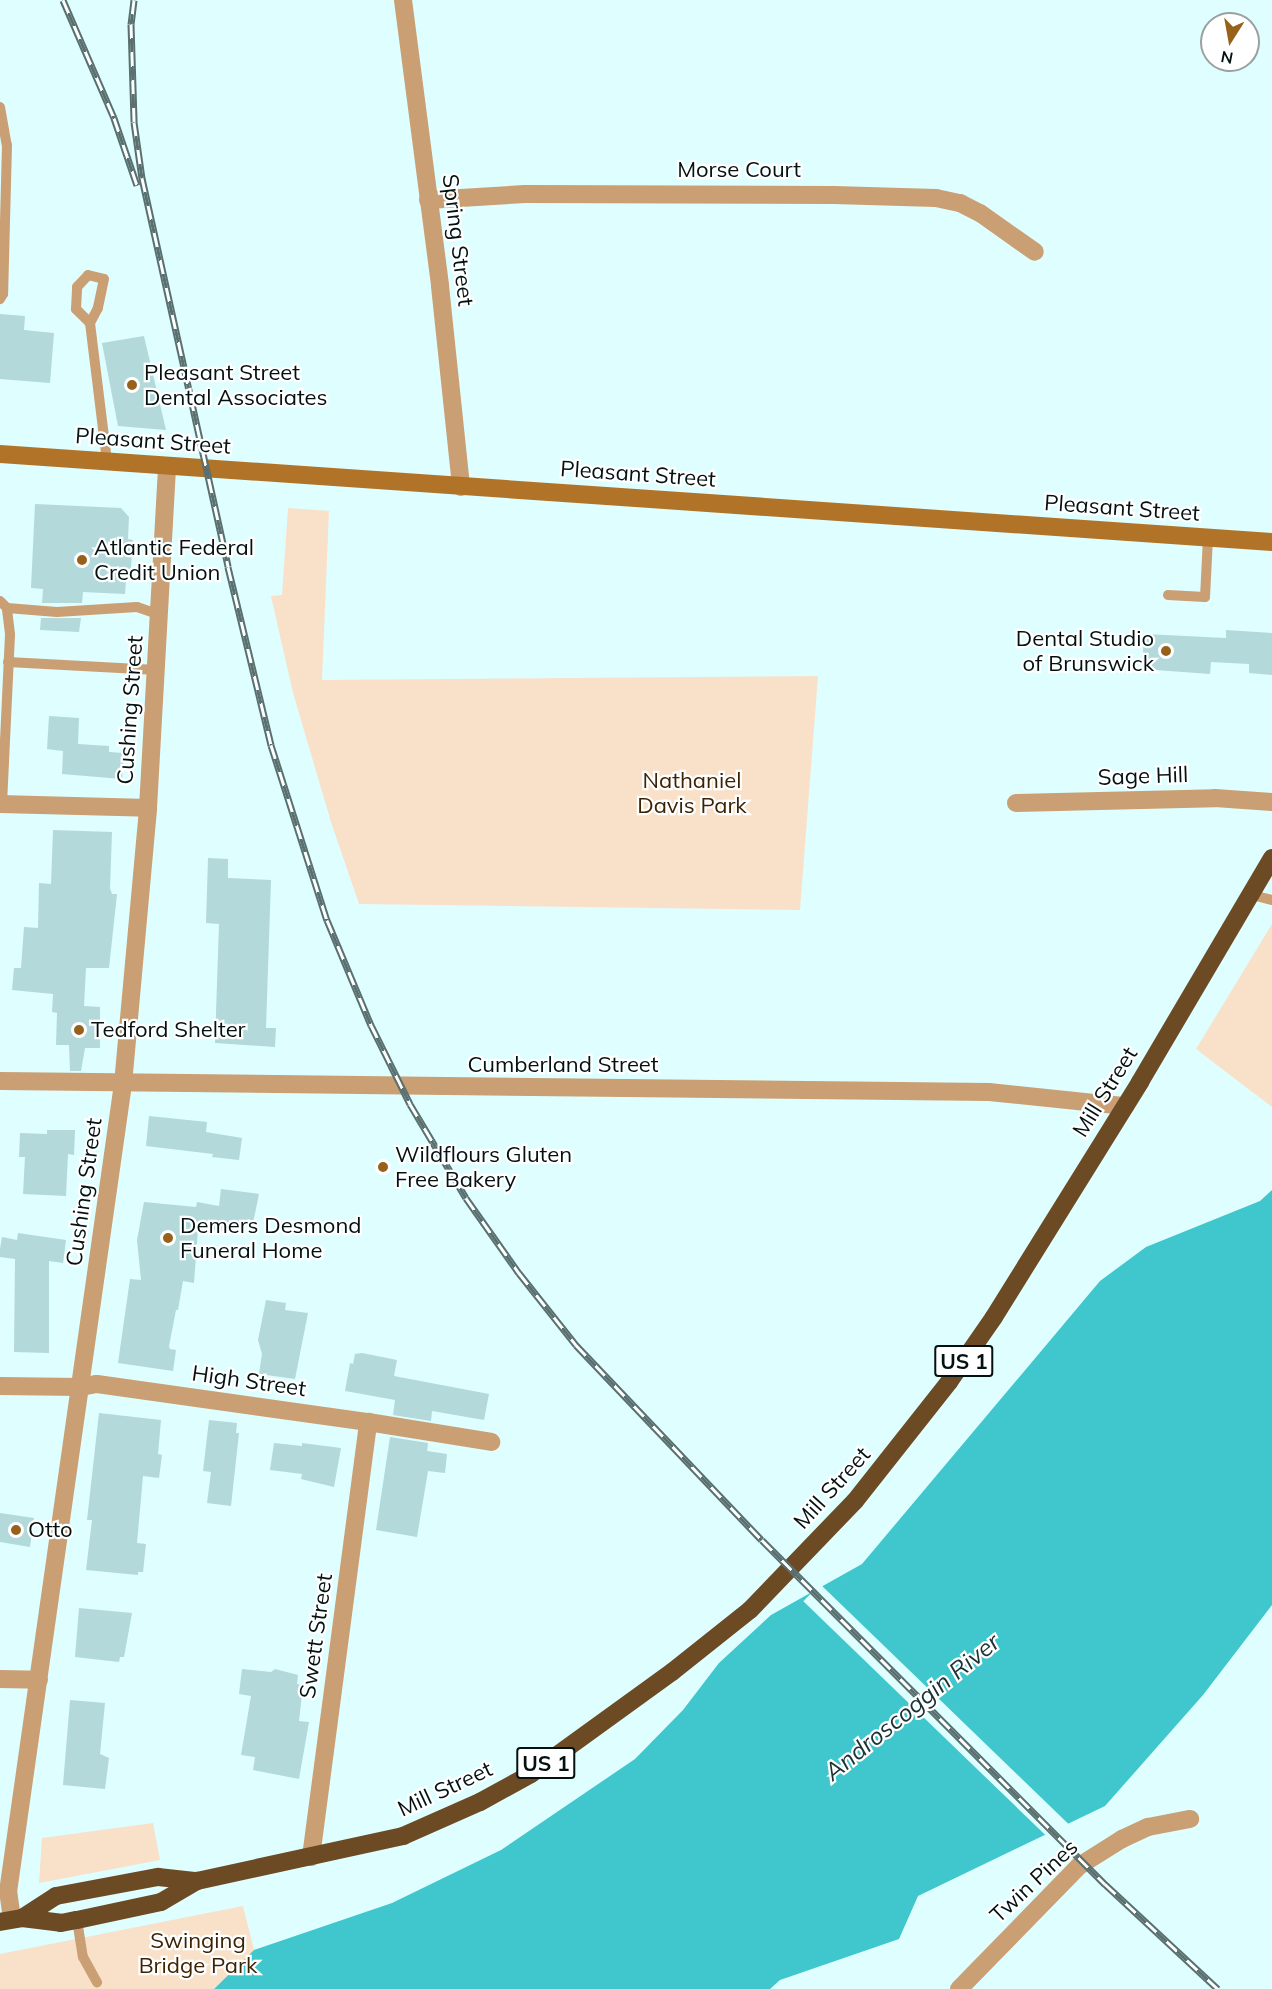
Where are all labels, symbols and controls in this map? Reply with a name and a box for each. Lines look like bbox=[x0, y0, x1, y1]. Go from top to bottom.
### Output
north arrow bbox=[1200, 12, 1260, 72]
text: N bbox=[1219, 47, 1235, 69]
street label: Morse Court bbox=[677, 157, 801, 183]
street label: Spring Street bbox=[437, 172, 479, 308]
place label: Pleasant Street Dental Associates bbox=[144, 359, 327, 410]
marker: Pleasant Street Dental Associates bbox=[125, 378, 139, 392]
street label: Pleasant Street bbox=[74, 422, 232, 460]
street label: Pleasant Street bbox=[559, 455, 717, 493]
street label: Pleasant Street bbox=[1043, 489, 1201, 527]
place label: Atlantic Federal Credit Union bbox=[94, 534, 254, 586]
marker: Atlantic Federal Credit Union bbox=[75, 553, 89, 567]
place label: Dental Studio of Brunswick bbox=[1016, 625, 1154, 676]
street label: Cushing Street bbox=[112, 635, 148, 785]
marker: Dental Studio of Brunswick bbox=[1159, 644, 1173, 658]
street label: Sage Hill bbox=[1097, 761, 1189, 791]
park label: Nathaniel Davis Park bbox=[637, 767, 747, 818]
place label: Tedford Shelter bbox=[91, 1017, 246, 1043]
marker: Tedford Shelter bbox=[72, 1023, 86, 1037]
street label: Mill Street bbox=[1067, 1042, 1143, 1142]
street label: Cumberland Street bbox=[467, 1052, 659, 1078]
street label: Cushing Street bbox=[61, 1116, 107, 1268]
place label: Wildflours Gluten Free Bakery bbox=[395, 1141, 572, 1192]
marker: Wildflours Gluten Free Bakery bbox=[376, 1160, 390, 1174]
place label: Demers Desmond Funeral Home bbox=[180, 1212, 361, 1264]
marker: Demers Desmond Funeral Home bbox=[161, 1231, 175, 1245]
road number: US 1 bbox=[934, 1343, 994, 1379]
street label: High Street bbox=[190, 1360, 308, 1402]
street label: Mill Street bbox=[788, 1442, 876, 1534]
place label: Otto bbox=[28, 1517, 73, 1543]
marker: Otto bbox=[9, 1523, 23, 1537]
street label: Swett Street bbox=[294, 1572, 338, 1700]
water label: Androscoggin River bbox=[819, 1627, 1005, 1787]
road number: US 1 bbox=[516, 1745, 576, 1781]
street label: Mill Street bbox=[394, 1756, 496, 1822]
street label: Twin Pines bbox=[985, 1834, 1083, 1928]
park label: Swinging Bridge Park bbox=[139, 1927, 257, 1978]

